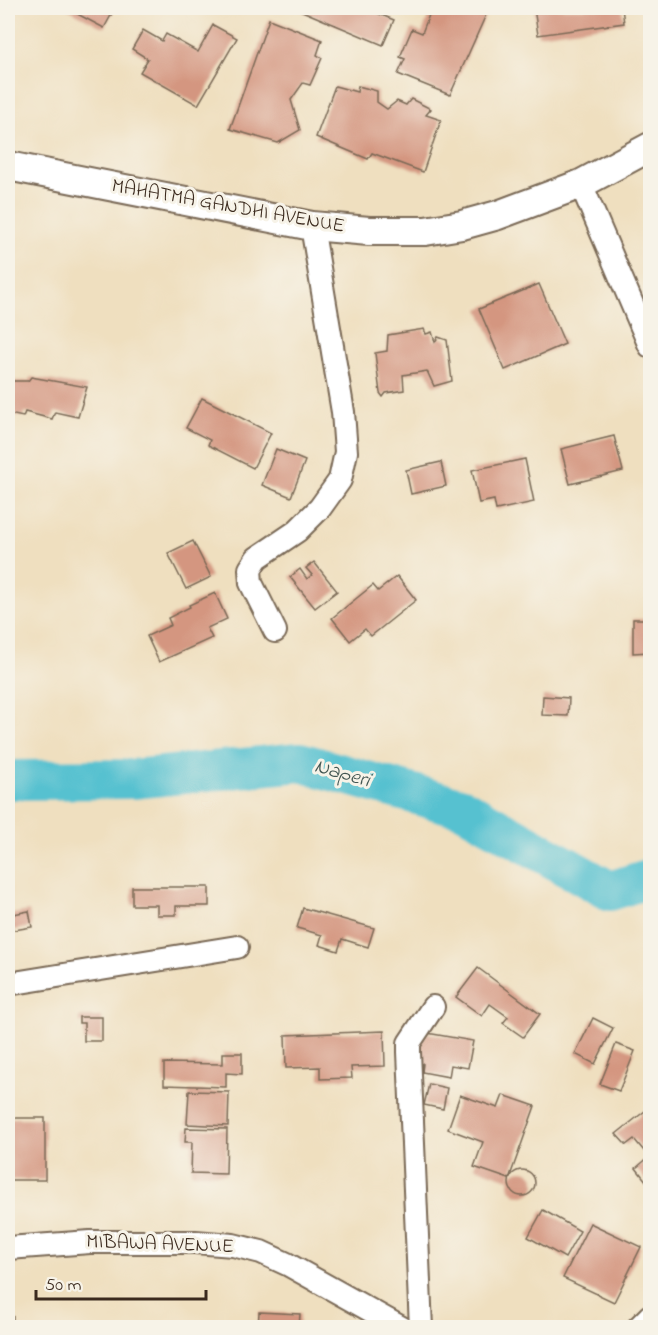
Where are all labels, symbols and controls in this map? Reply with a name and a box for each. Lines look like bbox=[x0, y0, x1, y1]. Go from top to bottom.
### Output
street label: MAHATMA GANDHI AVENUE bbox=[109, 172, 347, 242]
water label: Naperi bbox=[311, 752, 375, 797]
street label: MIBAWA AVENUE bbox=[86, 1228, 234, 1262]
scale bar bbox=[36, 1263, 206, 1301]
text: 50 m bbox=[45, 1273, 82, 1299]

